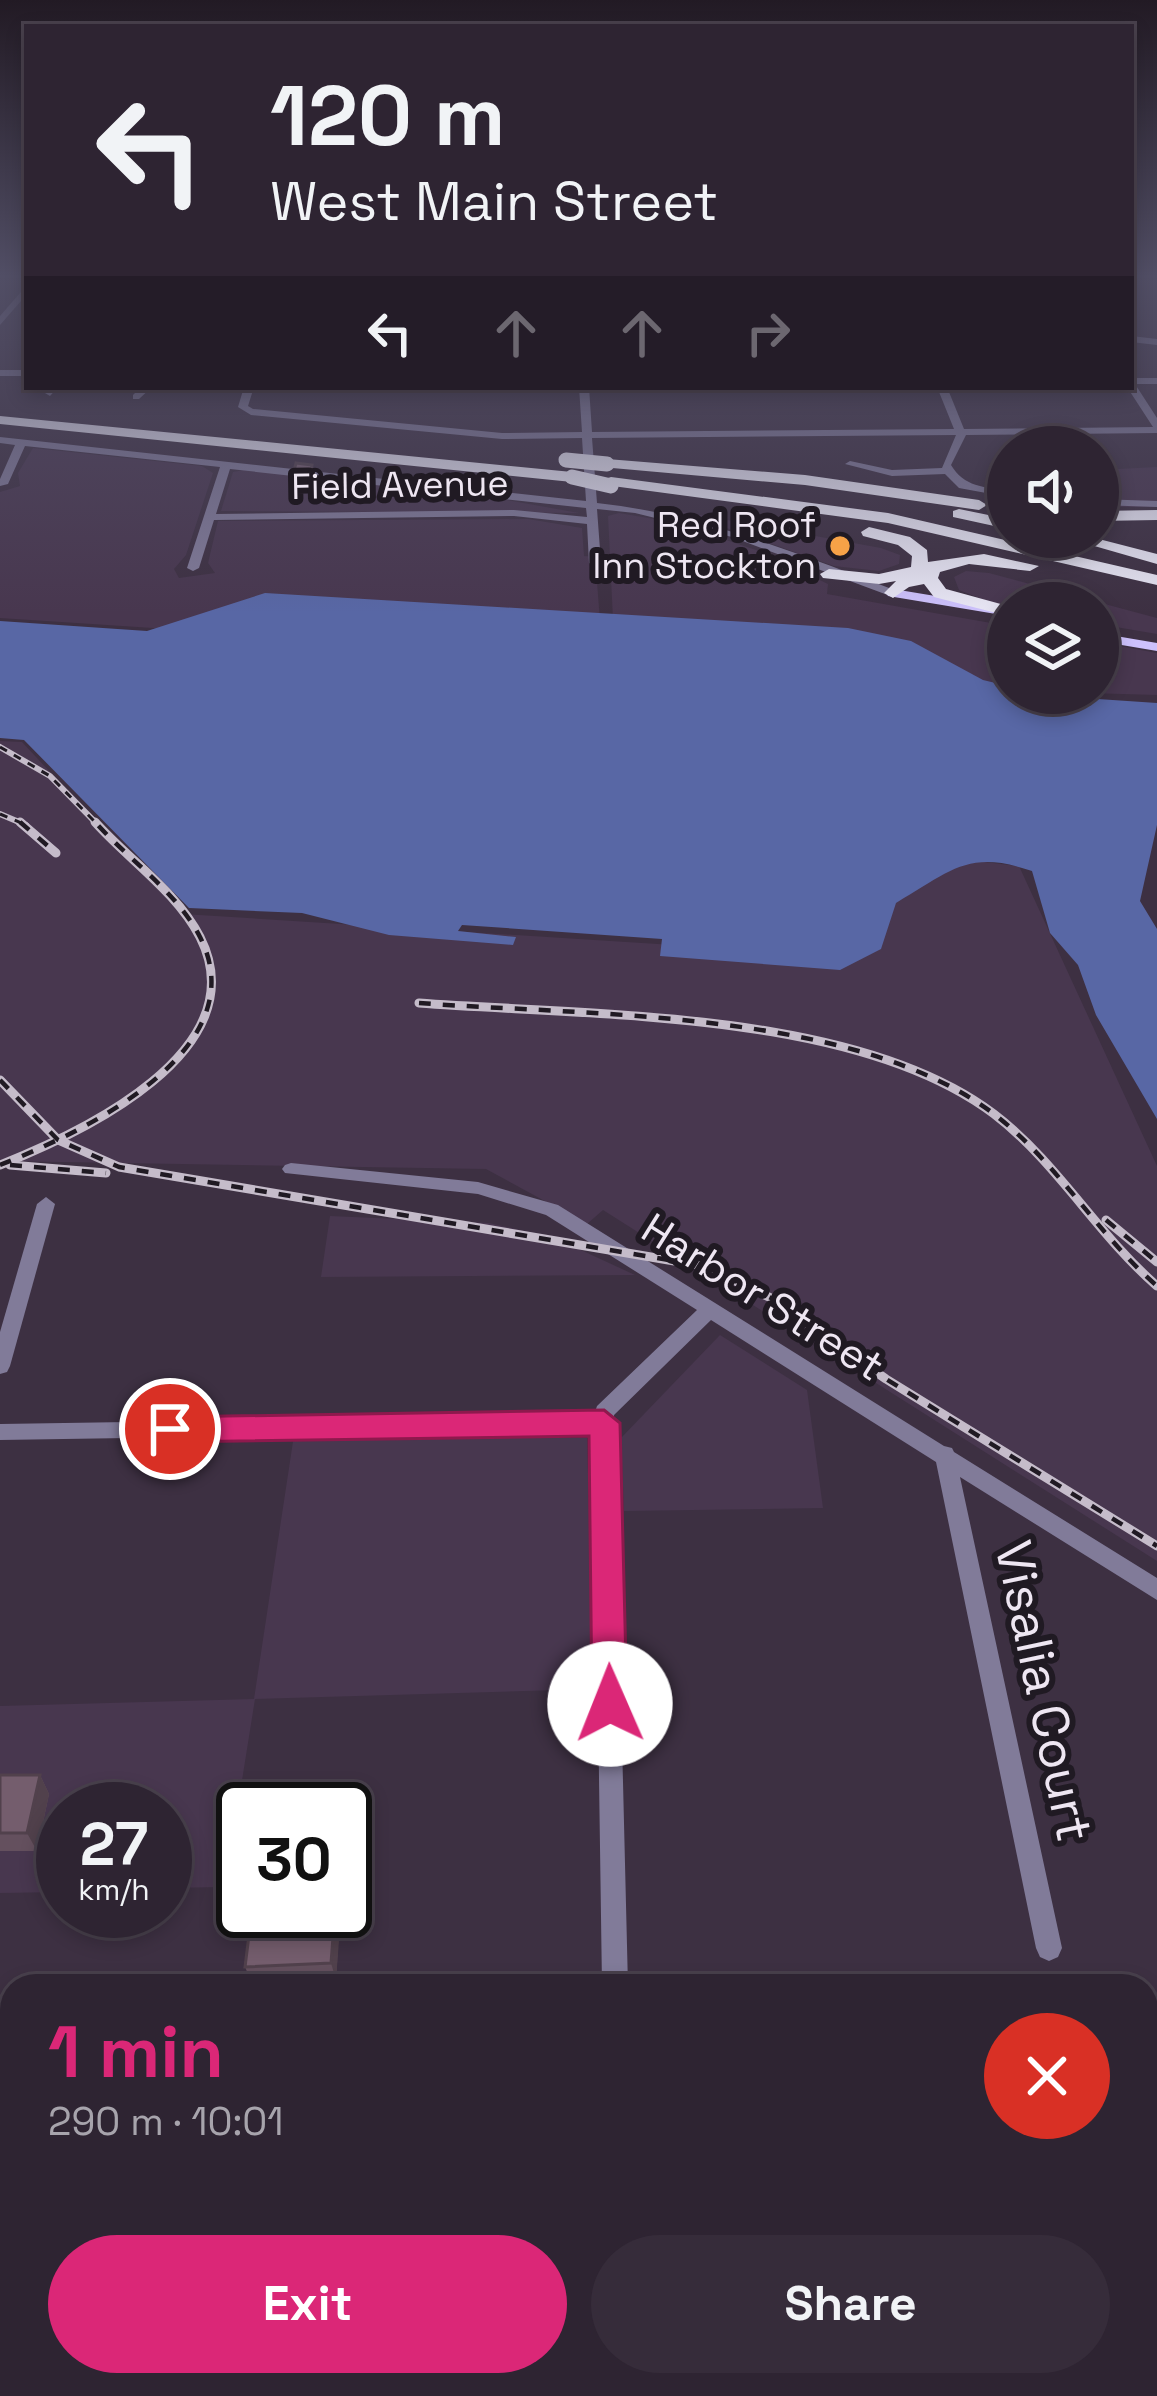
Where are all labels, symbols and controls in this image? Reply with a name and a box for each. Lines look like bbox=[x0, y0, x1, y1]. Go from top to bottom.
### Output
text: 120 m bbox=[270, 62, 505, 170]
icon: left bbox=[72, 72, 228, 228]
text: West Main Street bbox=[270, 167, 718, 236]
icon: left bbox=[357, 300, 423, 366]
icon: ahead bbox=[483, 300, 549, 366]
icon: ahead bbox=[609, 300, 675, 366]
icon: right bbox=[735, 300, 801, 366]
map controls bbox=[987, 426, 1119, 714]
button: sound bbox=[987, 426, 1119, 558]
street label: Field Avenue bbox=[291, 460, 509, 510]
place label: Red Roof Inn Stockton bbox=[593, 502, 816, 589]
marker: Red Roof Inn Stockton bbox=[827, 533, 853, 559]
button: layers bbox=[987, 582, 1119, 714]
street label: Harbor Street bbox=[632, 1202, 894, 1392]
pin bbox=[119, 1378, 221, 1480]
icon: arrive bbox=[137, 1396, 203, 1462]
street label: Visalia Court bbox=[980, 1535, 1108, 1847]
position arrow bbox=[547, 1641, 673, 1767]
speed limit sign: 30 bbox=[216, 1782, 372, 1938]
text: 27 bbox=[80, 1806, 148, 1883]
text: km/h bbox=[78, 1870, 150, 1909]
text: 1 min bbox=[48, 2006, 224, 2098]
button: close bbox=[984, 2013, 1110, 2139]
text: 290 m · 10:01 bbox=[48, 2097, 284, 2146]
button: Exit bbox=[48, 2235, 567, 2373]
button: Share bbox=[591, 2235, 1110, 2373]

